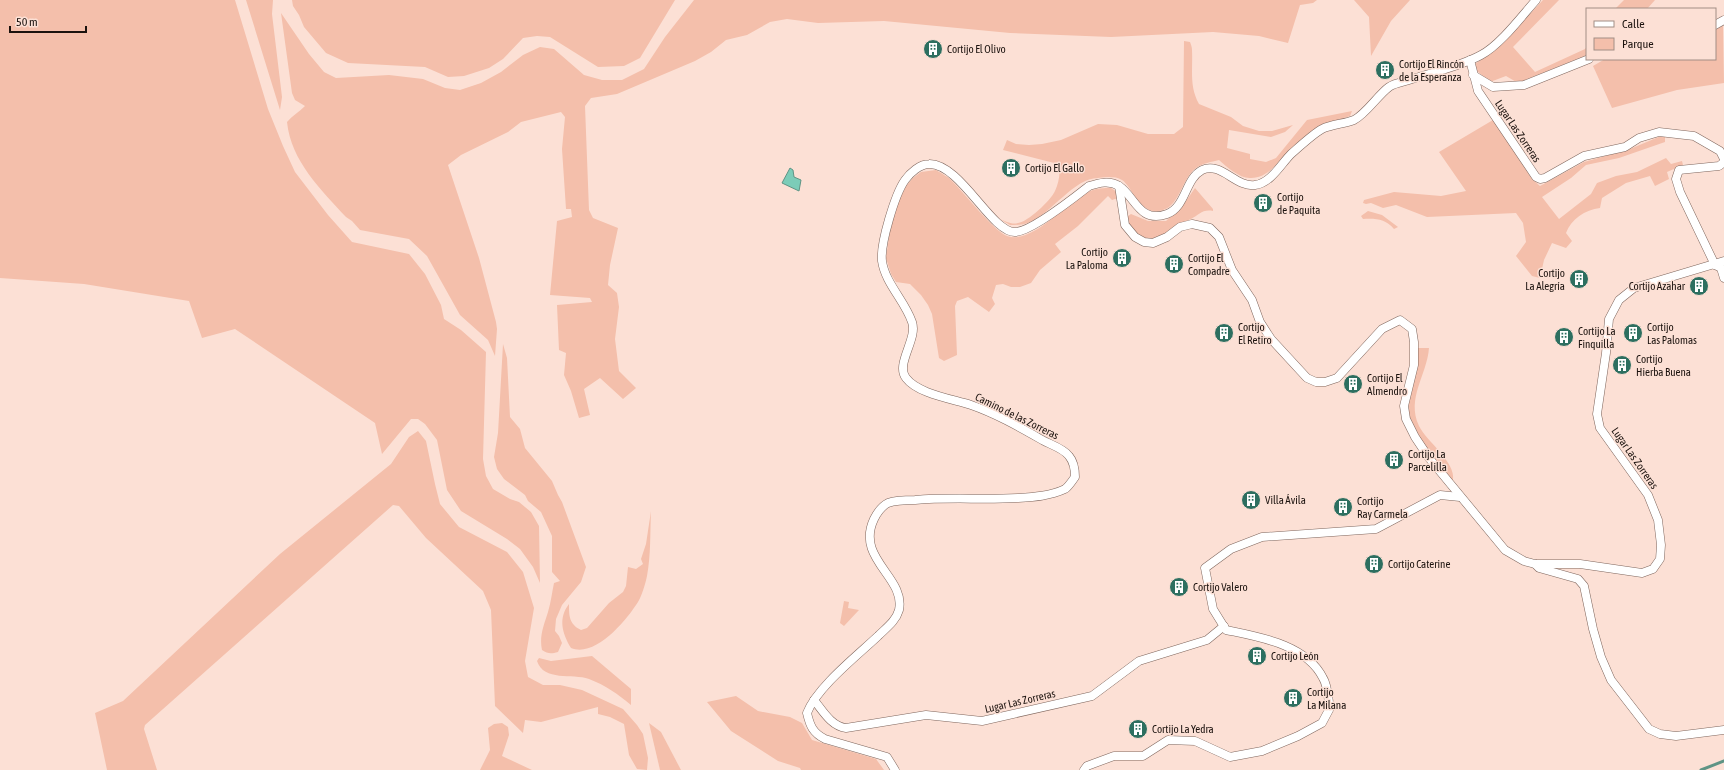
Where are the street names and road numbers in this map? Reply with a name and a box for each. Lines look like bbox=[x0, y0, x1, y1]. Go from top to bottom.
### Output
street label: Lugar Las Zorreras bbox=[1493, 98, 1543, 164]
street label: Camino de las Zorreras bbox=[973, 391, 1061, 441]
street label: Lugar Las Zorreras bbox=[1609, 425, 1661, 491]
street label: Lugar Las Zorreras bbox=[983, 687, 1057, 715]

